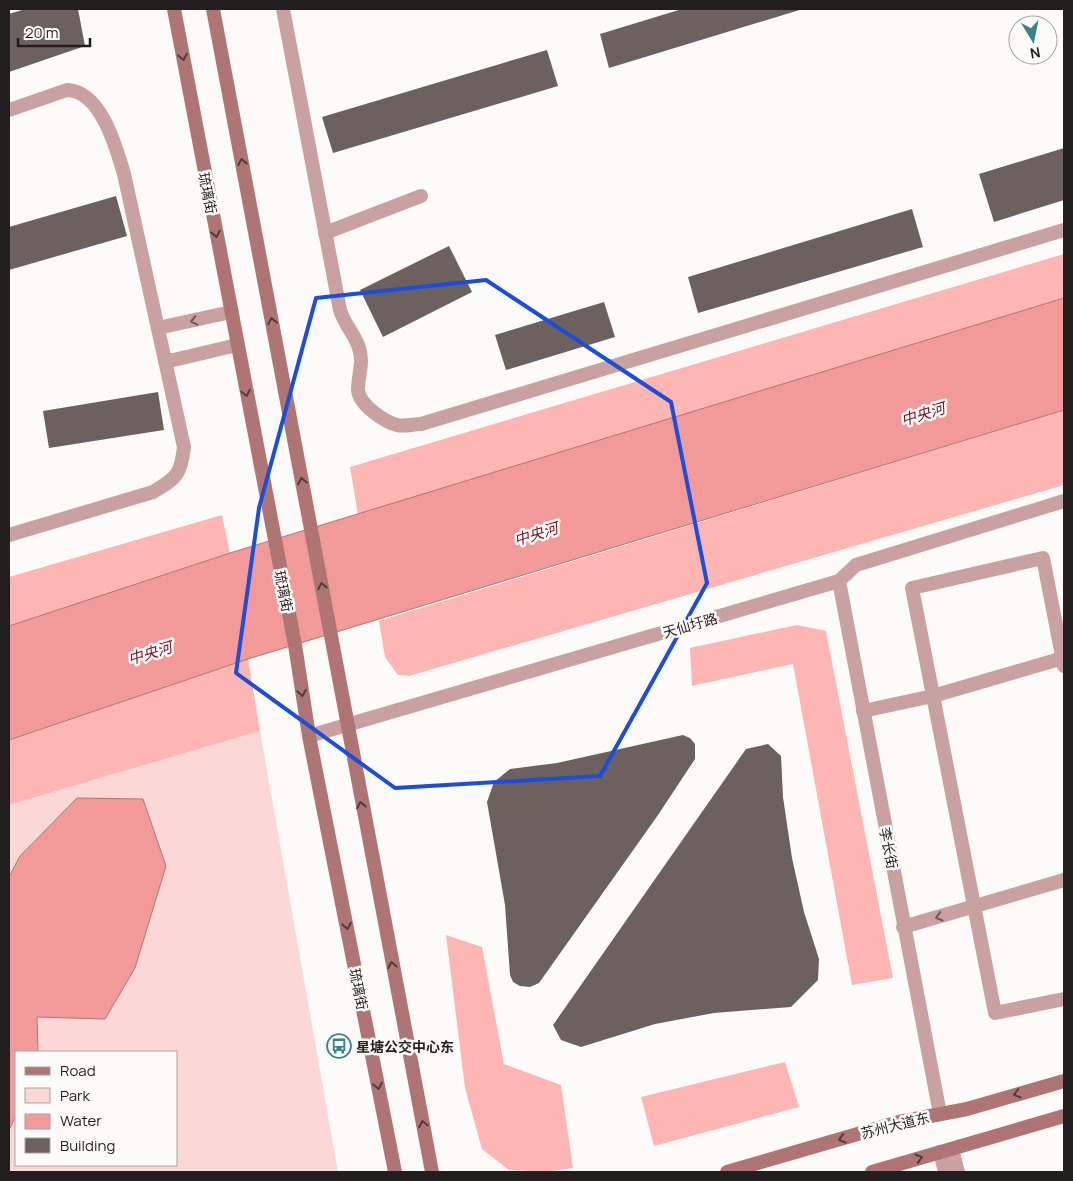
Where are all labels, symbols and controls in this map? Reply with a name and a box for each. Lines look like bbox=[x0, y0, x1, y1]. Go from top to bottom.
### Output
scale bar bbox=[18, 15, 90, 47]
north arrow bbox=[1008, 15, 1058, 65]
text: 20 m bbox=[25, 22, 58, 43]
text: N bbox=[1029, 43, 1042, 64]
one-way arrow bbox=[177, 52, 187, 61]
one-way arrow bbox=[237, 157, 247, 166]
street label: 琉璃街 bbox=[195, 171, 221, 215]
one-way arrow bbox=[210, 229, 221, 238]
one-way arrow bbox=[190, 315, 199, 326]
one-way arrow bbox=[267, 317, 277, 326]
one-way arrow bbox=[241, 389, 251, 398]
water label: 中央河 bbox=[898, 397, 950, 431]
one-way arrow bbox=[297, 477, 308, 485]
water label: 中央河 bbox=[511, 517, 563, 551]
street label: 琉璃街 bbox=[271, 569, 297, 613]
one-way arrow bbox=[317, 582, 328, 591]
street label: 天仙圩路 bbox=[660, 608, 720, 642]
water label: 中央河 bbox=[125, 636, 177, 670]
one-way arrow bbox=[297, 688, 307, 697]
one-way arrow bbox=[357, 801, 367, 810]
street label: 李长街 bbox=[876, 826, 902, 870]
one-way arrow bbox=[935, 911, 943, 921]
one-way arrow bbox=[341, 922, 351, 931]
one-way arrow bbox=[388, 960, 398, 969]
street label: 琉璃街 bbox=[346, 967, 372, 1011]
bus stop icon: 星塘公交中心东 bbox=[326, 1033, 352, 1059]
place label: 星塘公交中心东 bbox=[356, 1037, 454, 1056]
legend bbox=[15, 1051, 178, 1166]
text: Road bbox=[60, 1060, 96, 1081]
one-way arrow bbox=[372, 1081, 383, 1090]
text: Park bbox=[60, 1085, 90, 1106]
one-way arrow bbox=[1014, 1089, 1022, 1099]
street label: 苏州大道东 bbox=[859, 1107, 931, 1143]
text: Water bbox=[60, 1110, 102, 1131]
one-way arrow bbox=[418, 1120, 429, 1129]
one-way arrow bbox=[838, 1133, 846, 1143]
text: Building bbox=[60, 1135, 115, 1156]
one-way arrow bbox=[914, 1154, 922, 1164]

